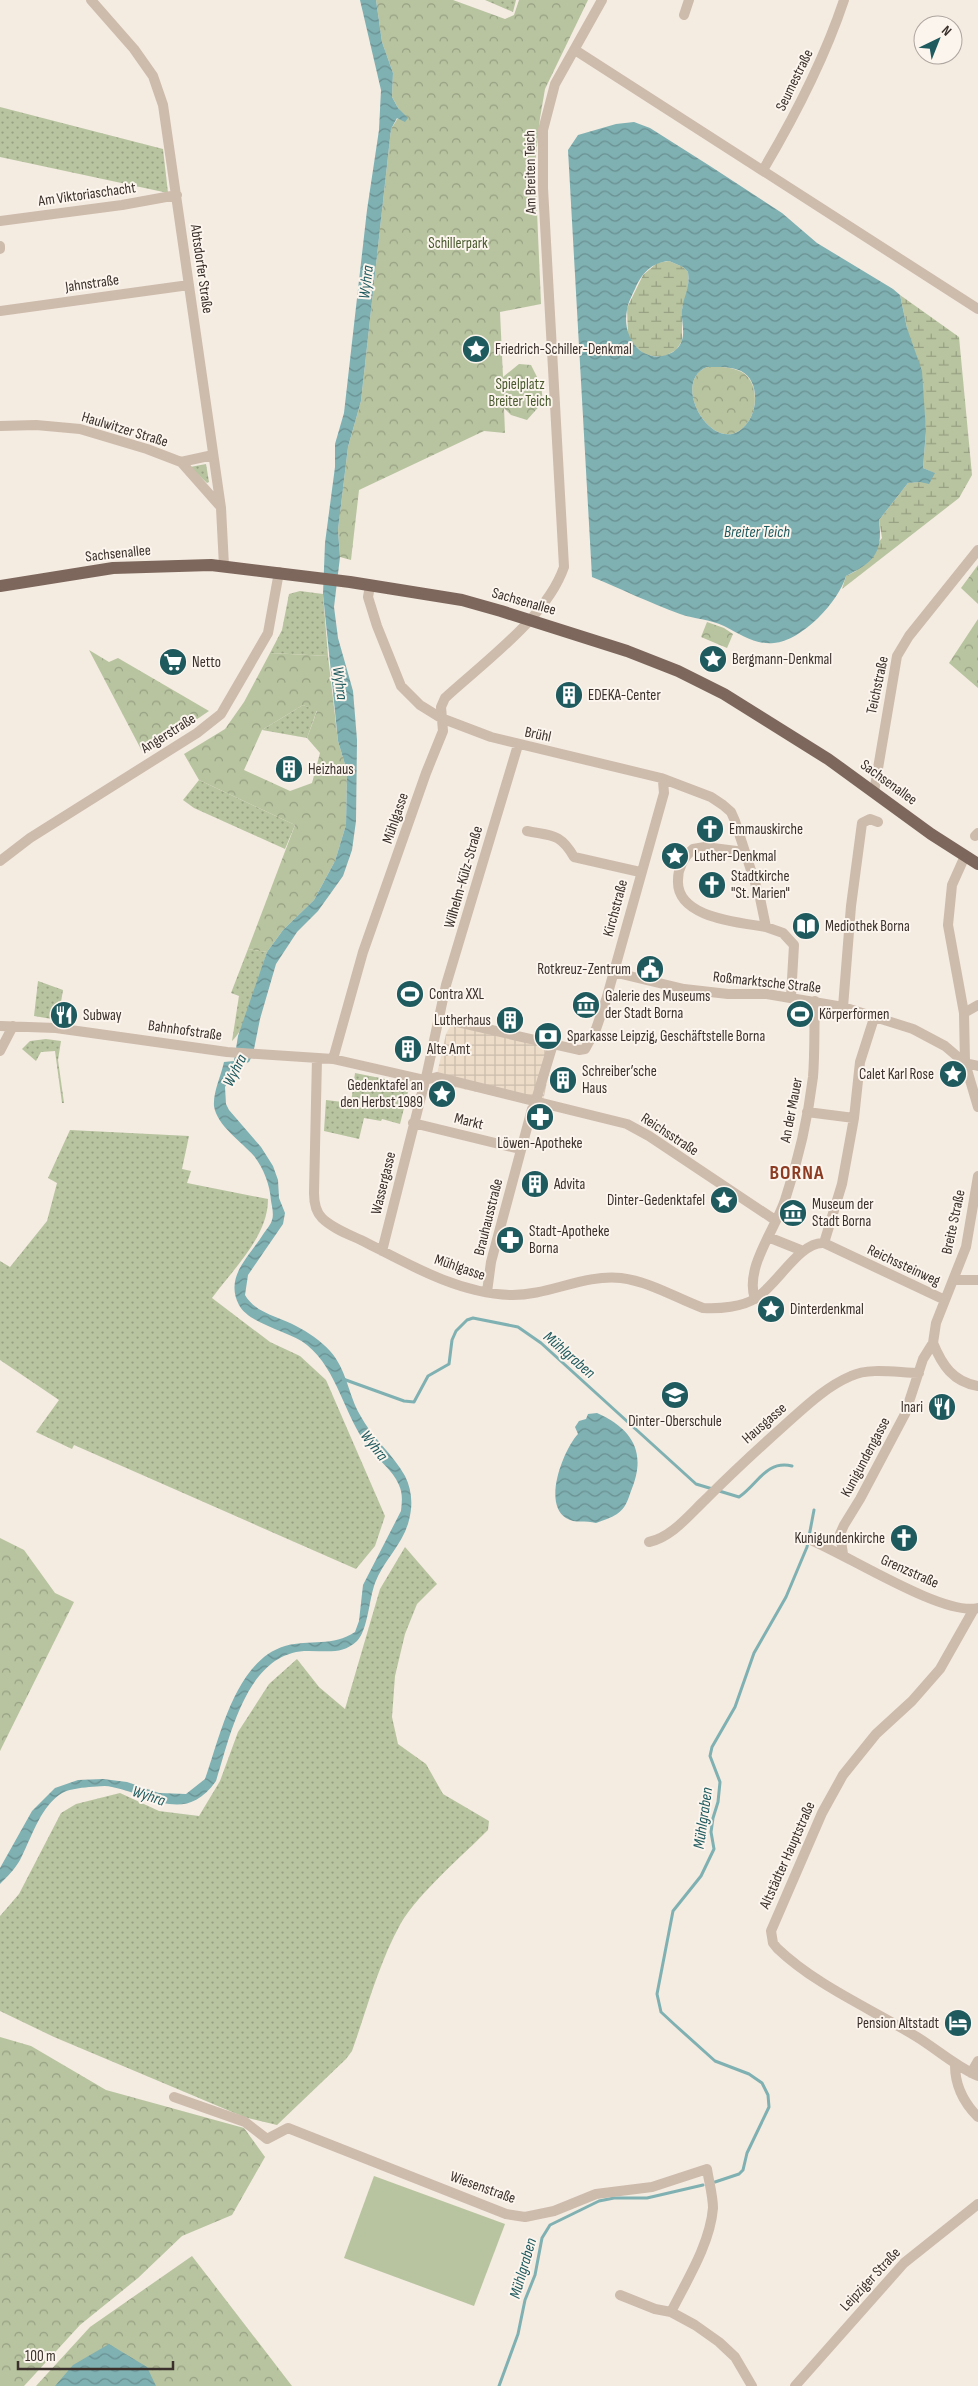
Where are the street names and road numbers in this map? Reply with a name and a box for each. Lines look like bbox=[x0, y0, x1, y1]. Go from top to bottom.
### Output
street label: Seumestraße bbox=[771, 46, 818, 114]
street label: Am Breiten Teich bbox=[520, 130, 541, 215]
street label: Am Viktoriaschacht bbox=[36, 178, 137, 211]
street label: Abtsdorfer Straße bbox=[186, 222, 217, 315]
street label: Jahnstraße bbox=[63, 270, 120, 297]
street label: Haulwitzer Straße bbox=[79, 407, 170, 452]
street label: Sachsenallee bbox=[84, 541, 152, 566]
street label: Sachsenallee bbox=[490, 583, 558, 620]
street label: Teichstraße bbox=[862, 655, 893, 716]
street label: Angerstraße bbox=[136, 709, 199, 758]
street label: Brühl bbox=[523, 722, 553, 747]
street label: Sachsenallee bbox=[856, 755, 921, 809]
street label: Mühlgasse bbox=[378, 790, 413, 846]
street label: Wilhelm-Külz-Straße bbox=[440, 824, 487, 930]
street label: Kirchstraße bbox=[599, 878, 632, 939]
street label: Roßmarktsche Straße bbox=[712, 967, 822, 998]
street label: Bahnhofstraße bbox=[147, 1016, 223, 1045]
street label: An der Mauer bbox=[776, 1075, 807, 1145]
street label: Markt bbox=[452, 1109, 486, 1134]
street label: Reichsstraße bbox=[637, 1109, 702, 1160]
street label: Wassergasse bbox=[367, 1150, 400, 1216]
street label: Brauhausstraße bbox=[470, 1177, 507, 1258]
street label: Breite Straße bbox=[937, 1188, 970, 1256]
street label: Reichssteinweg bbox=[864, 1240, 943, 1291]
street label: Mühlgasse bbox=[432, 1250, 488, 1285]
street label: Hausgasse bbox=[738, 1399, 791, 1448]
street label: Kunigundengasse bbox=[836, 1414, 894, 1500]
street label: Grenzstraße bbox=[878, 1550, 942, 1593]
street label: Altstädter Hauptstraße bbox=[755, 1799, 820, 1913]
street label: Wiesenstraße bbox=[447, 2167, 518, 2208]
street label: Leipziger Straße bbox=[836, 2244, 905, 2315]

